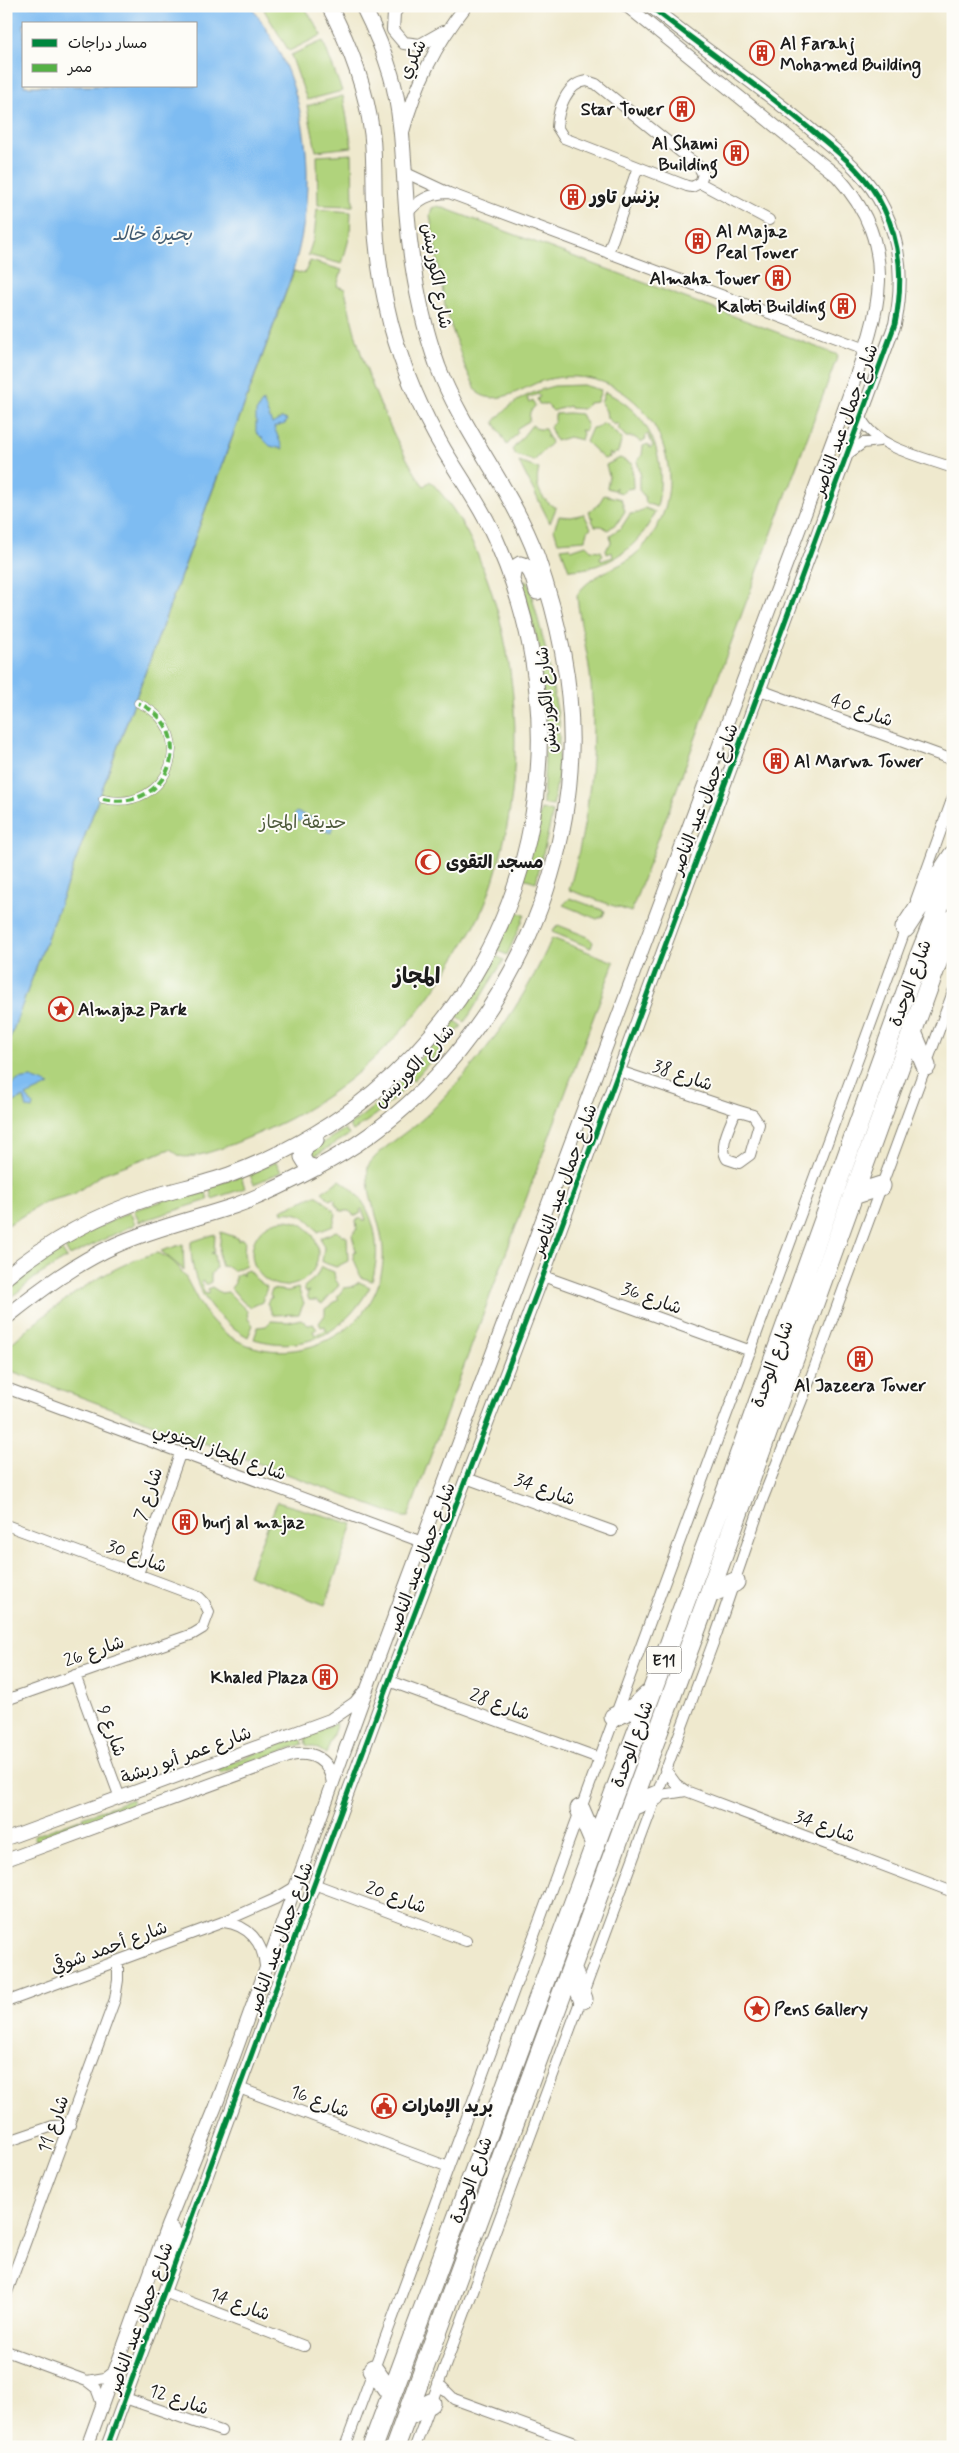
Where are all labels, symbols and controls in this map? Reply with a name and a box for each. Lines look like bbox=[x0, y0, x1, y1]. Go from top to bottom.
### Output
legend bbox=[22, 22, 198, 88]
place label: Al Farahj Mohamed Building bbox=[780, 32, 921, 79]
text: مسار دراجات bbox=[68, 34, 147, 54]
street label: شكري bbox=[393, 35, 433, 83]
building icon: Al Farahj Mohamed Building bbox=[749, 40, 775, 66]
text: ممر bbox=[66, 58, 92, 78]
building icon: Star Tower bbox=[669, 96, 695, 122]
place label: Star Tower bbox=[581, 98, 665, 122]
place label: Al Shami Building bbox=[652, 132, 718, 179]
building icon: Al Shami Building bbox=[723, 140, 749, 166]
building icon: بزنس تاور bbox=[560, 184, 586, 210]
place label: بزنس تاور bbox=[588, 186, 660, 210]
place label: Al Majaz Peal Tower bbox=[716, 220, 798, 265]
street label: شارع الكورنيش bbox=[415, 221, 457, 331]
water label: بحيرة خالد bbox=[112, 222, 192, 247]
building icon: Al Majaz Peal Tower bbox=[685, 228, 711, 254]
building icon: Almaha Tower bbox=[765, 265, 791, 291]
place label: Almaha Tower bbox=[649, 267, 761, 291]
building icon: Kaloti Building bbox=[830, 293, 856, 319]
place label: Kaloti Building bbox=[717, 295, 826, 321]
street label: شارع جمال عبد الناصر bbox=[807, 341, 885, 502]
street label: شارع الكورنيش bbox=[530, 646, 564, 754]
street label: شارع 40 bbox=[827, 689, 896, 733]
street label: شارع جمال عبد الناصر bbox=[664, 720, 745, 880]
building icon: Al Marwa Tower bbox=[763, 748, 789, 774]
place label: Al Marwa Tower bbox=[794, 750, 924, 774]
park label: حديقة المجاز bbox=[258, 811, 346, 835]
mosque icon: مسجد التقوى bbox=[415, 849, 441, 875]
place label: مسجد التقوى bbox=[446, 851, 543, 875]
street label: شارع الوحدة bbox=[884, 937, 938, 1030]
district label: المجاز bbox=[392, 963, 440, 991]
place icon: Almajaz Park bbox=[48, 996, 74, 1022]
place label: Almajaz Park bbox=[78, 998, 187, 1022]
street label: شارع الكورنيش bbox=[369, 1020, 461, 1114]
street label: شارع 38 bbox=[650, 1055, 716, 1097]
street label: شارع جمال عبد الناصر bbox=[526, 1101, 604, 1262]
street label: شارع 36 bbox=[618, 1277, 685, 1321]
street label: شارع الوحدة bbox=[746, 1318, 800, 1411]
building icon: Al Jazeera Tower bbox=[847, 1346, 873, 1372]
place label: Al Jazeera Tower bbox=[794, 1374, 926, 1398]
street label: شارع المجاز الجنوبي bbox=[149, 1417, 289, 1490]
street label: شارع 7 bbox=[129, 1465, 169, 1524]
street label: شارع 34 bbox=[511, 1468, 578, 1512]
street label: شارع جمال عبد الناصر bbox=[381, 1479, 462, 1639]
building icon: burj al majaz bbox=[172, 1509, 198, 1535]
place label: burj al majaz bbox=[202, 1511, 305, 1535]
street label: شارع 30 bbox=[103, 1535, 170, 1579]
street label: شارع 26 bbox=[61, 1630, 128, 1673]
road number: E11 bbox=[646, 1646, 682, 1674]
building icon: Khaled Plaza bbox=[312, 1664, 338, 1690]
place label: Khaled Plaza bbox=[210, 1666, 308, 1690]
street label: شارع 28 bbox=[466, 1683, 533, 1727]
street label: شارع الوحدة bbox=[606, 1698, 660, 1791]
street label: شارع 9 bbox=[91, 1702, 131, 1760]
street label: شارع عمر أبو ريشة bbox=[118, 1721, 255, 1791]
street label: شارع 34 bbox=[791, 1805, 858, 1849]
street label: شارع جمال عبد الناصر bbox=[242, 1859, 320, 2020]
street label: شارع 20 bbox=[362, 1876, 429, 1920]
street label: شارع أحمد شوقي bbox=[47, 1915, 171, 1980]
place icon: Pens Gallery bbox=[744, 1996, 770, 2022]
place label: Pens Gallery bbox=[774, 1998, 868, 2022]
street label: شارع 16 bbox=[286, 2080, 353, 2124]
street label: شارع 11 bbox=[32, 2092, 75, 2156]
public building icon: بريد الإمارات bbox=[371, 2093, 397, 2119]
place label: بريد الإمارات bbox=[402, 2095, 493, 2119]
street label: شارع الوحدة bbox=[445, 2134, 499, 2227]
street label: شارع جمال عبد الناصر bbox=[102, 2239, 180, 2400]
street label: شارع 14 bbox=[206, 2282, 273, 2327]
street label: شارع 12 bbox=[146, 2379, 212, 2421]

